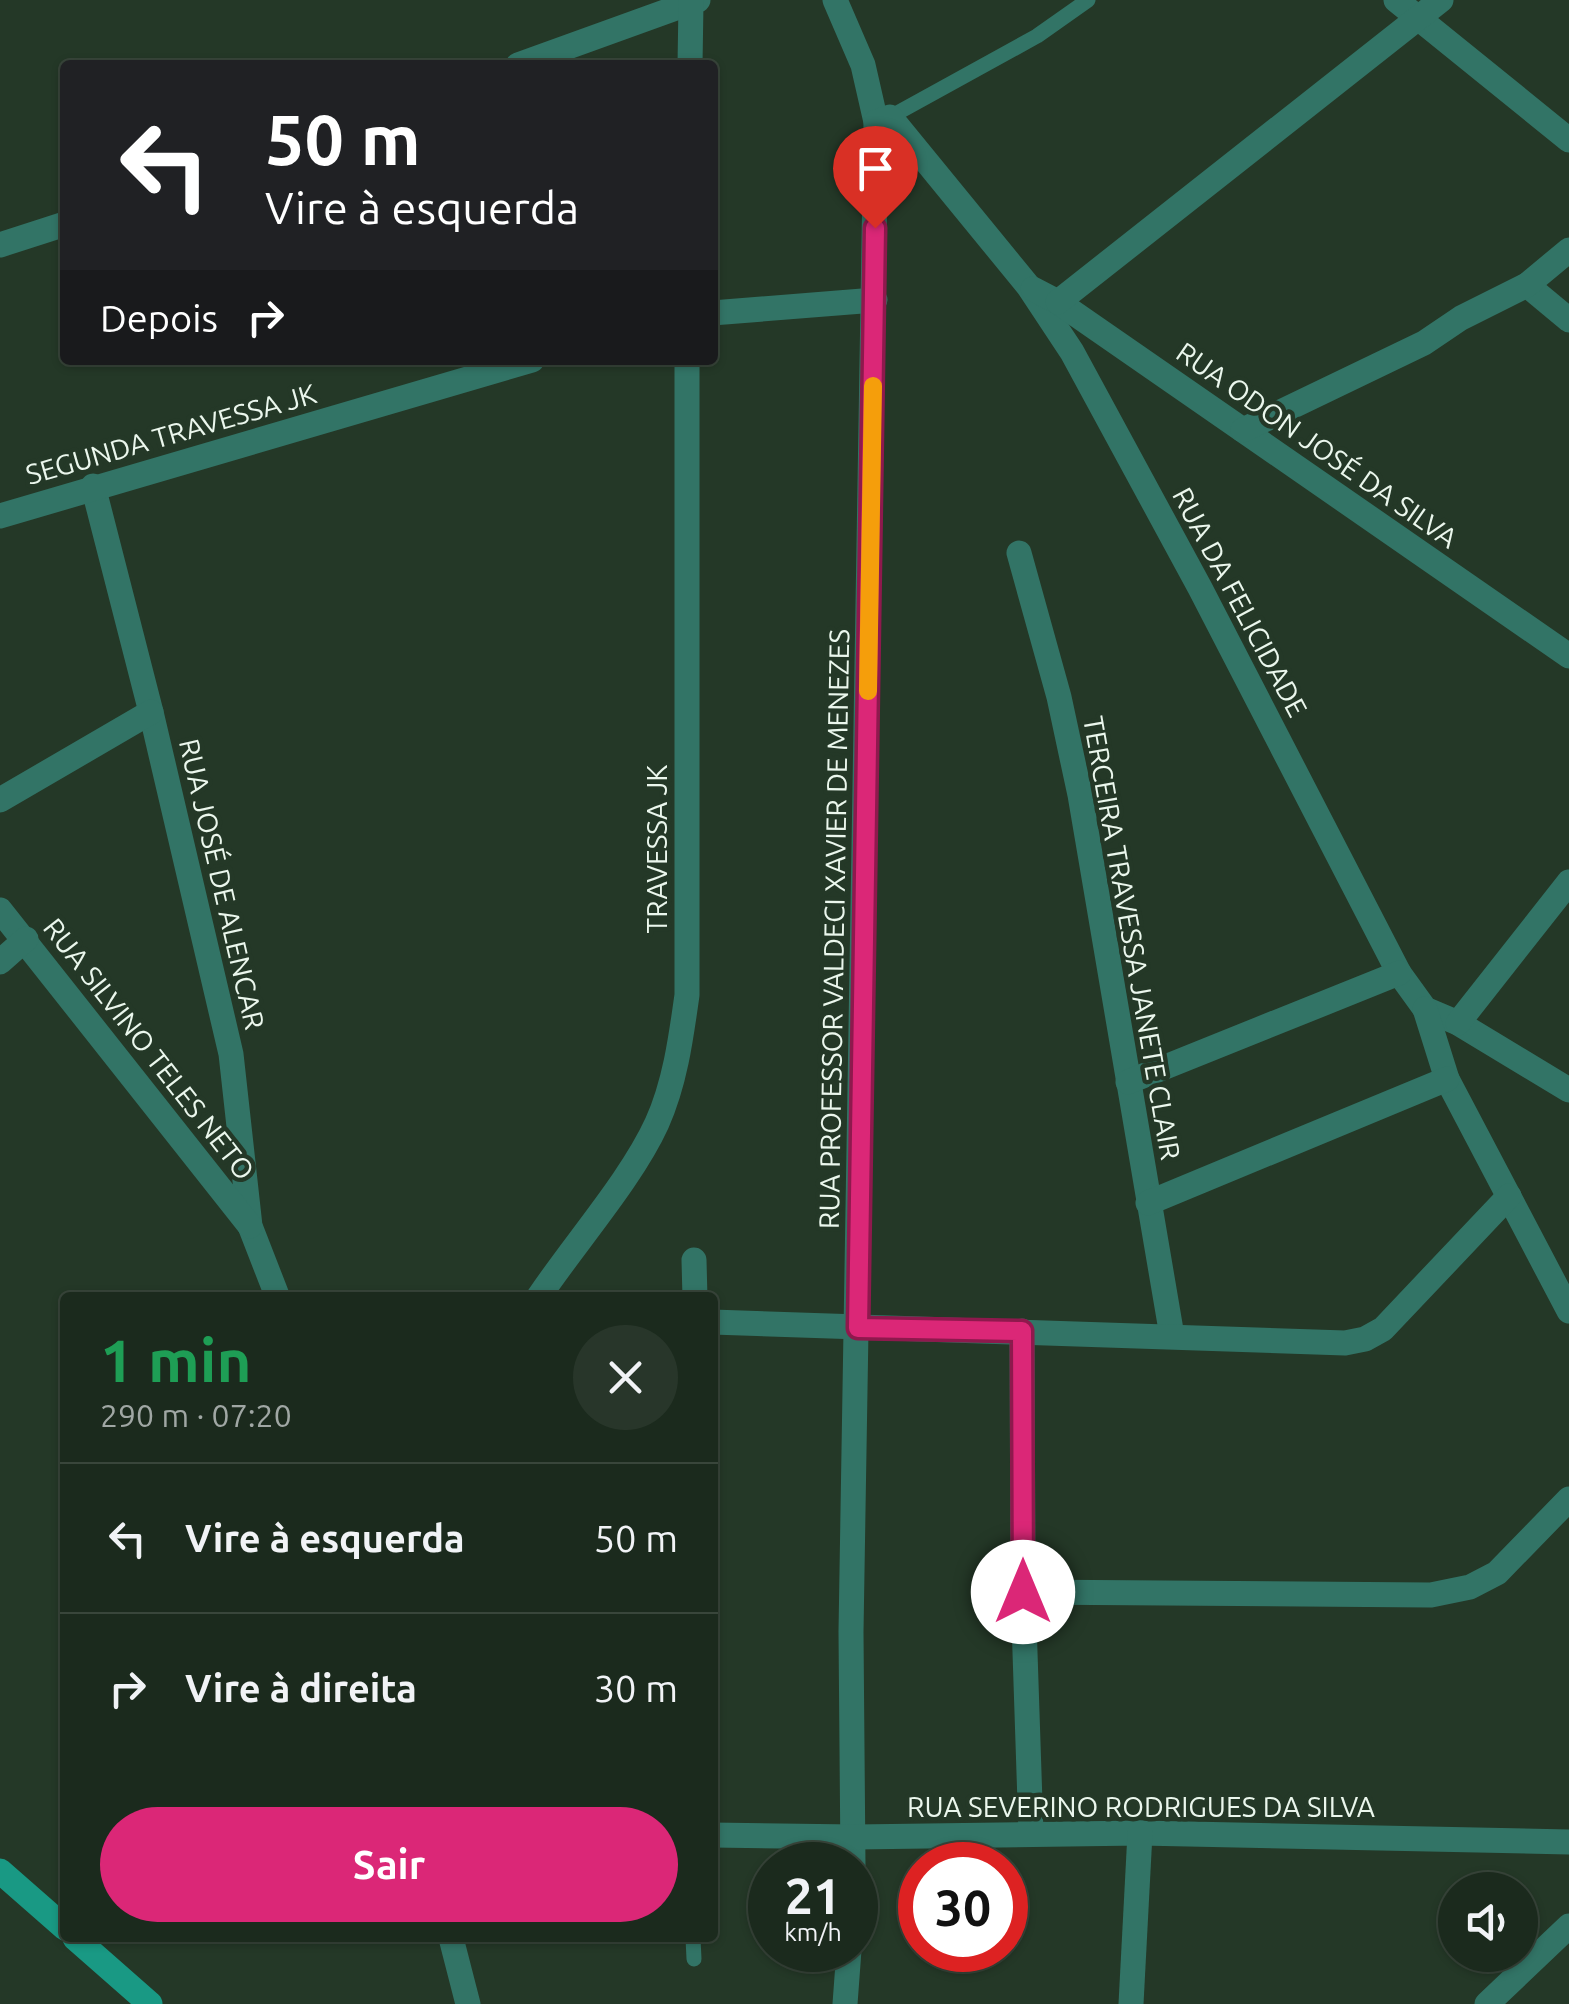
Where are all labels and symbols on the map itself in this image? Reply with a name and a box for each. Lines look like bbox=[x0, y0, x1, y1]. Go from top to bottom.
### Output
pin bbox=[833, 126, 918, 229]
street label: RUA ODON JOSÉ DA SILVA bbox=[1171, 335, 1464, 553]
street label: SEGUNDA TRAVESSA JK bbox=[22, 377, 320, 490]
street label: RUA DA FELICIDADE bbox=[1167, 482, 1314, 721]
street label: RUA PROFESSOR VALDECI XAVIER DE MENEZES bbox=[813, 629, 854, 1229]
street label: TERCEIRA TRAVESSA JANETE CLAIR bbox=[1078, 714, 1187, 1162]
street label: RUA JOSÉ DE ALENCAR bbox=[174, 736, 272, 1032]
street label: TRAVESSA JK bbox=[641, 765, 672, 933]
street label: RUA SILVINO TELES NETO bbox=[38, 912, 261, 1185]
position arrow bbox=[971, 1540, 1075, 1644]
street label: RUA SEVERINO RODRIGUES DA SILVA bbox=[907, 1791, 1375, 1822]
speed limit sign: 30 bbox=[898, 1842, 1028, 1972]

